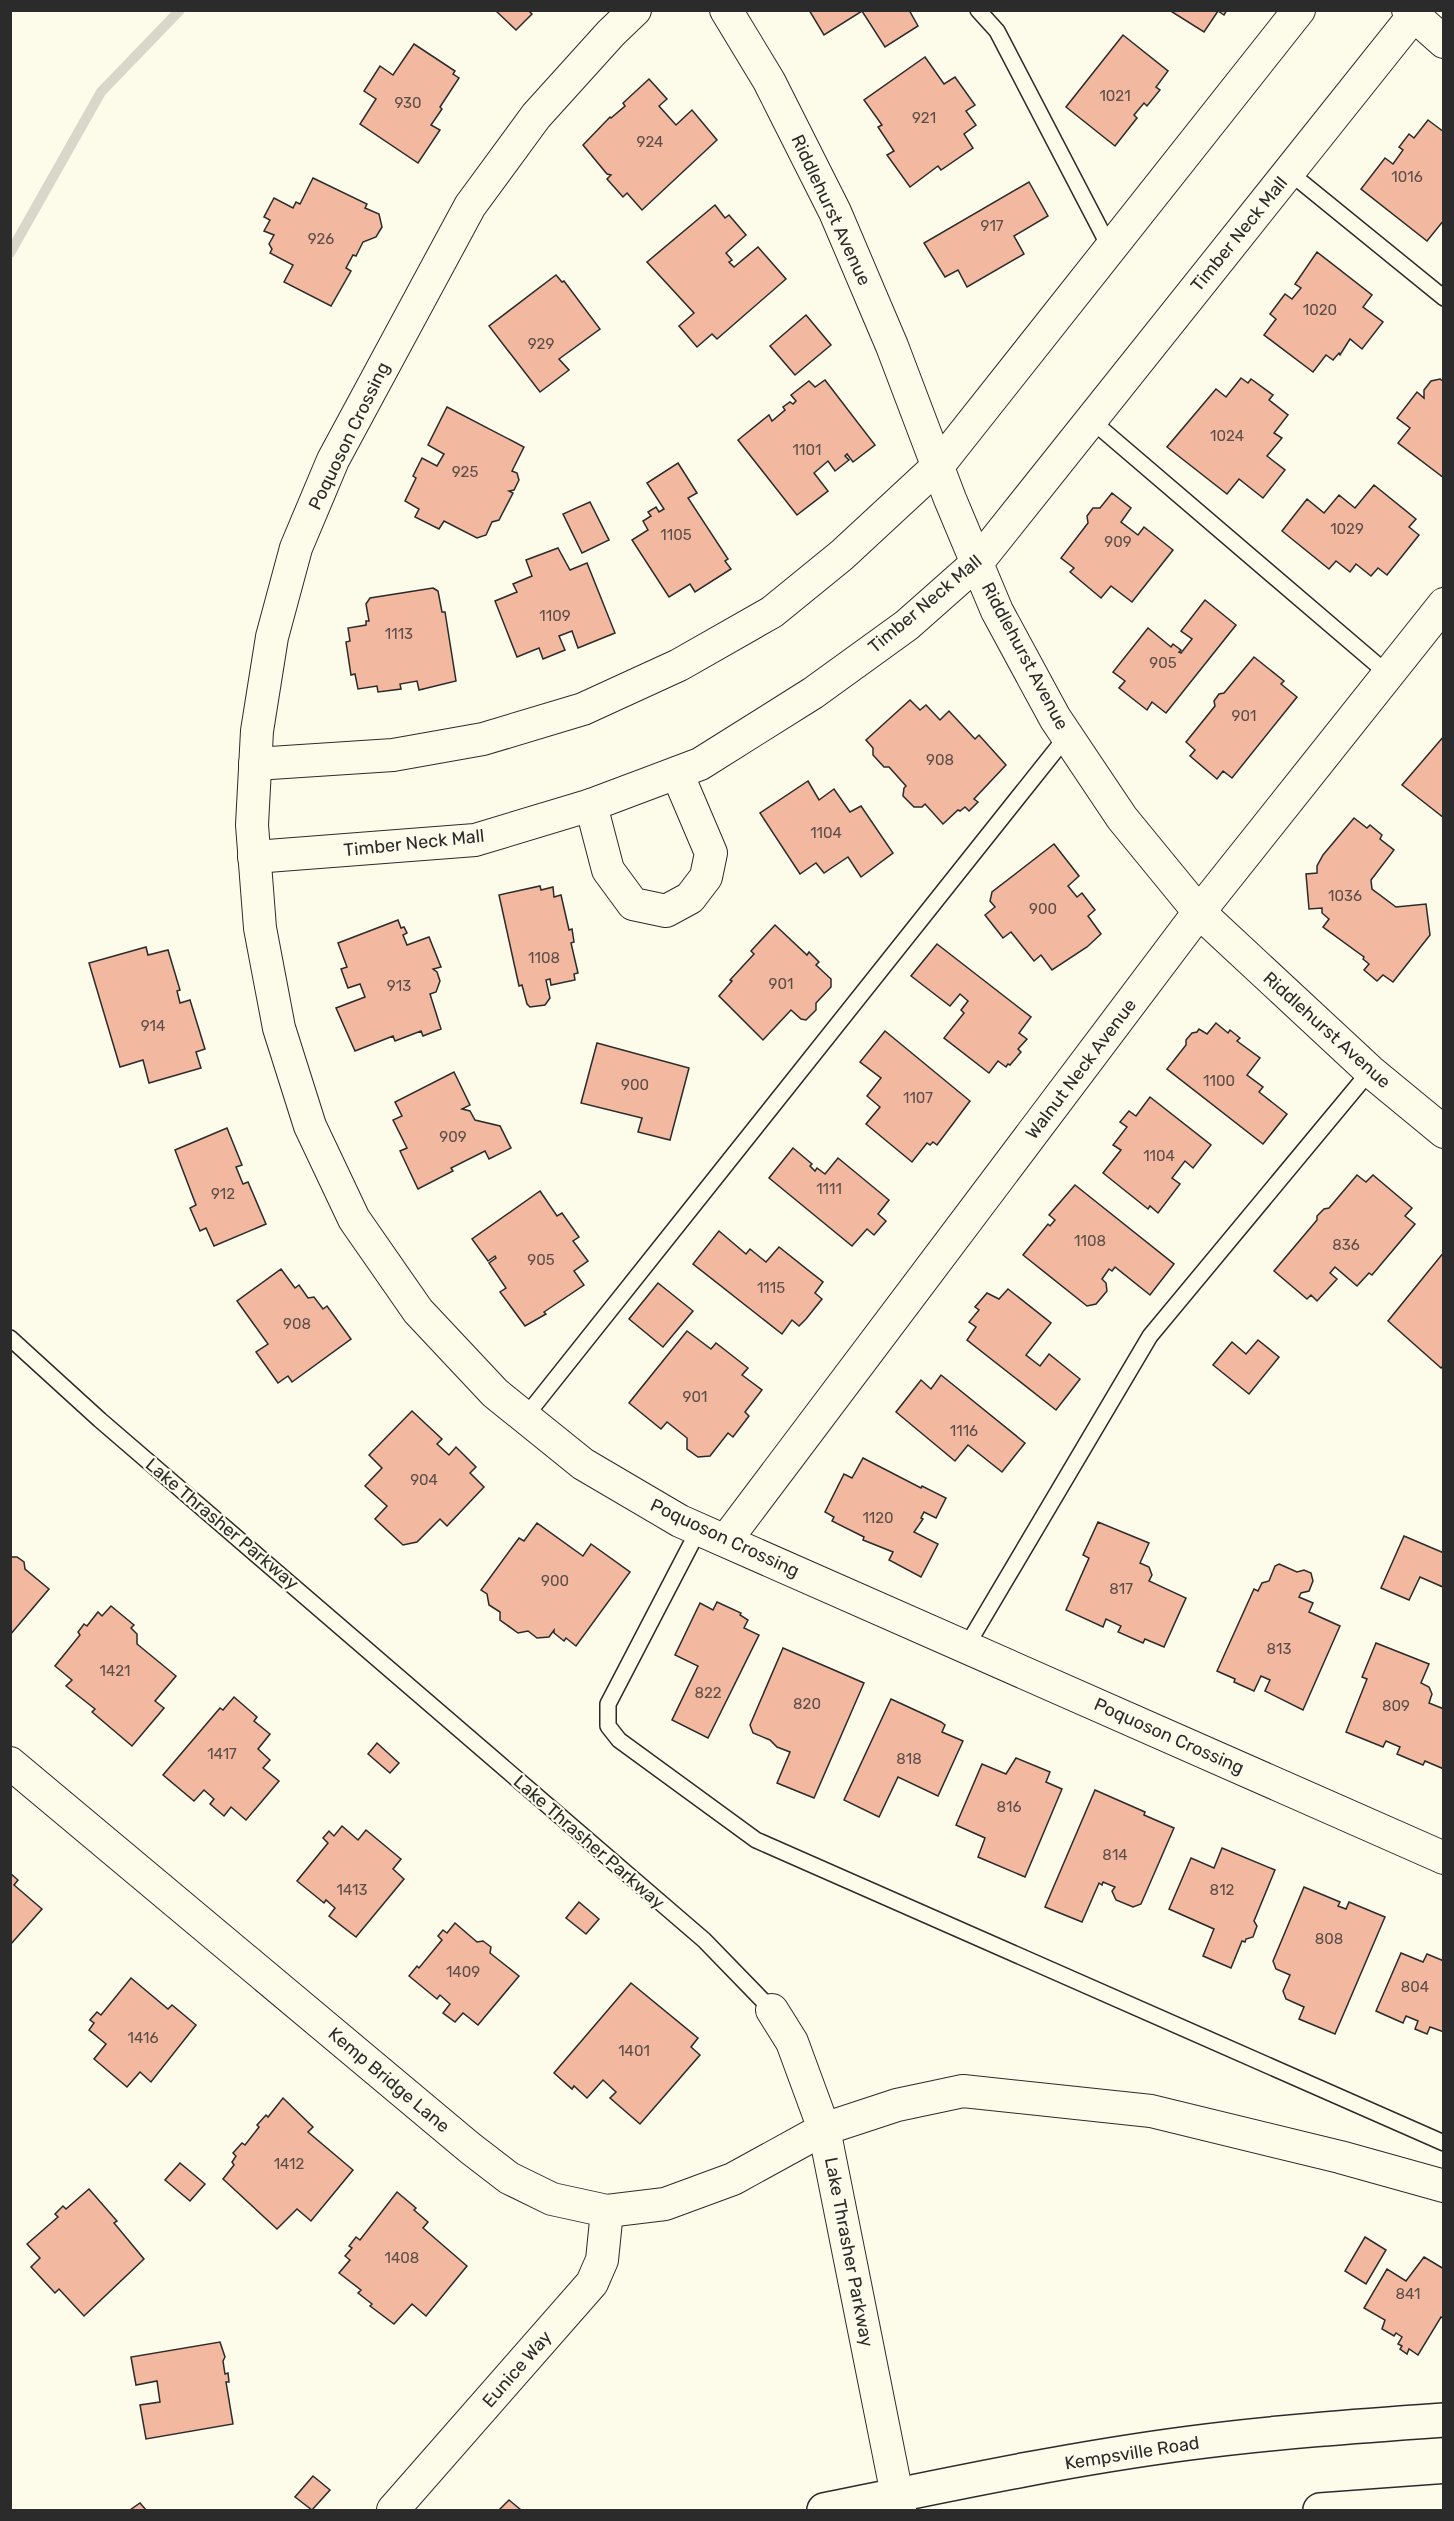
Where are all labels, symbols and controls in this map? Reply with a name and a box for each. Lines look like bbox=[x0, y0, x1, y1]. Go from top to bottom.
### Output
house number: 1021 bbox=[1099, 87, 1131, 105]
house number: 930 bbox=[394, 94, 422, 112]
house number: 921 bbox=[912, 109, 936, 127]
street label: Riddlehurst Avenue bbox=[786, 131, 876, 289]
house number: 924 bbox=[637, 133, 663, 151]
house number: 1016 bbox=[1391, 168, 1423, 186]
street label: Timber Neck Mall bbox=[1186, 172, 1292, 296]
house number: 917 bbox=[980, 217, 1004, 235]
house number: 926 bbox=[308, 230, 334, 248]
house number: 1020 bbox=[1303, 301, 1337, 319]
house number: 929 bbox=[528, 335, 554, 353]
street label: Poquoson Crossing bbox=[304, 358, 394, 514]
house number: 1024 bbox=[1210, 427, 1244, 445]
house number: 1101 bbox=[793, 441, 821, 459]
house number: 925 bbox=[452, 463, 478, 481]
house number: 1029 bbox=[1330, 520, 1364, 538]
house number: 1105 bbox=[660, 526, 692, 544]
house number: 909 bbox=[1104, 533, 1132, 551]
street label: Timber Neck Mall bbox=[864, 550, 986, 658]
street label: Riddlehurst Avenue bbox=[977, 579, 1073, 733]
house number: 1109 bbox=[539, 607, 571, 625]
house number: 1113 bbox=[385, 625, 413, 643]
house number: 905 bbox=[1149, 654, 1177, 672]
house number: 901 bbox=[1232, 707, 1256, 725]
house number: 908 bbox=[926, 751, 954, 769]
house number: 1104 bbox=[810, 824, 842, 842]
street label: Timber Neck Mall bbox=[343, 825, 485, 861]
house number: 1036 bbox=[1328, 887, 1362, 905]
house number: 900 bbox=[1029, 900, 1057, 918]
house number: 1108 bbox=[528, 949, 560, 967]
street label: Riddlehurst Avenue bbox=[1259, 967, 1395, 1093]
house number: 901 bbox=[769, 975, 793, 993]
house number: 913 bbox=[387, 977, 411, 995]
street label: Walnut Neck Avenue bbox=[1021, 994, 1141, 1144]
house number: 914 bbox=[141, 1017, 165, 1035]
house number: 1100 bbox=[1203, 1072, 1235, 1090]
house number: 900 bbox=[621, 1076, 649, 1094]
house number: 1107 bbox=[903, 1089, 933, 1107]
house number: 909 bbox=[439, 1128, 467, 1146]
house number: 1104 bbox=[1143, 1147, 1175, 1165]
house number: 1111 bbox=[816, 1180, 842, 1198]
house number: 912 bbox=[211, 1185, 235, 1203]
house number: 1108 bbox=[1074, 1232, 1106, 1250]
house number: 836 bbox=[1332, 1236, 1360, 1254]
house number: 905 bbox=[527, 1251, 555, 1269]
house number: 1115 bbox=[757, 1279, 785, 1297]
house number: 908 bbox=[283, 1315, 311, 1333]
house number: 901 bbox=[683, 1388, 707, 1406]
house number: 1116 bbox=[950, 1422, 978, 1440]
street label: Lake Thrasher Parkway bbox=[141, 1454, 303, 1594]
house number: 904 bbox=[410, 1471, 438, 1489]
street label: Poquoson Crossing bbox=[647, 1494, 803, 1582]
house number: 1120 bbox=[862, 1509, 894, 1527]
house number: 900 bbox=[541, 1572, 569, 1590]
house number: 817 bbox=[1109, 1580, 1133, 1598]
house number: 813 bbox=[1267, 1640, 1291, 1658]
house number: 1421 bbox=[100, 1662, 130, 1680]
house number: 822 bbox=[694, 1684, 722, 1702]
street label: Poquoson Crossing bbox=[1091, 1693, 1247, 1779]
house number: 820 bbox=[793, 1695, 821, 1713]
house number: 809 bbox=[1382, 1697, 1410, 1715]
house number: 1417 bbox=[207, 1745, 237, 1763]
house number: 818 bbox=[896, 1750, 922, 1768]
street label: Lake Thrasher Parkway bbox=[509, 1770, 669, 1914]
house number: 816 bbox=[996, 1798, 1022, 1816]
house number: 814 bbox=[1102, 1846, 1128, 1864]
house number: 1413 bbox=[337, 1881, 367, 1899]
house number: 812 bbox=[1210, 1881, 1235, 1899]
house number: 808 bbox=[1315, 1930, 1343, 1948]
house number: 1409 bbox=[446, 1963, 480, 1981]
house number: 804 bbox=[1401, 1978, 1429, 1996]
street label: Kemp Bridge Lane bbox=[324, 2023, 454, 2137]
house number: 1416 bbox=[128, 2029, 158, 2047]
house number: 1401 bbox=[618, 2042, 650, 2060]
house number: 1412 bbox=[274, 2155, 305, 2173]
street label: Lake Thrasher Parkway bbox=[820, 2155, 878, 2349]
house number: 1408 bbox=[385, 2249, 419, 2267]
house number: 841 bbox=[1396, 2285, 1420, 2303]
street label: Eunice Way bbox=[478, 2326, 556, 2412]
street label: Kempsville Road bbox=[1063, 2431, 1201, 2475]

